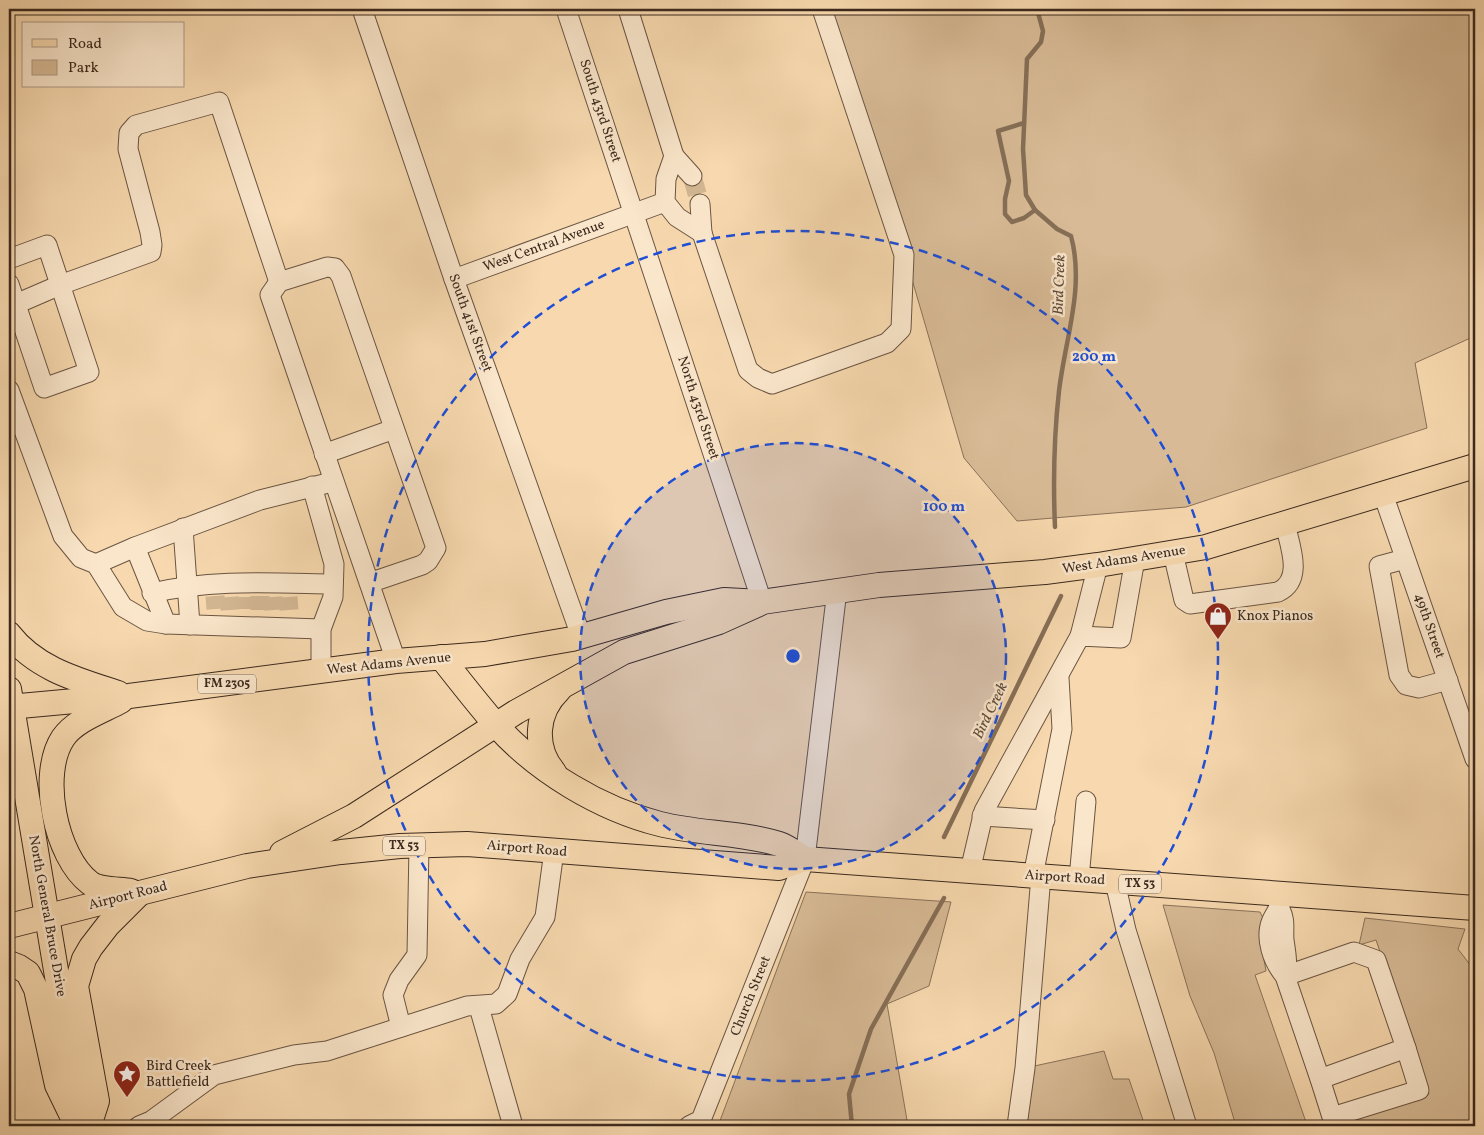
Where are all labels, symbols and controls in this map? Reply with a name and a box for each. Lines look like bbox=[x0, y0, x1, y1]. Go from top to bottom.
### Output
legend bbox=[22, 22, 185, 88]
text: Road bbox=[68, 34, 102, 55]
street label: South 43rd Street bbox=[574, 57, 626, 165]
text: Park bbox=[68, 58, 99, 79]
street label: West Central Avenue bbox=[481, 215, 608, 277]
water label: Bird Creek bbox=[1048, 254, 1072, 316]
street label: South 41st Street bbox=[443, 271, 497, 375]
text: 200 m bbox=[1072, 347, 1116, 368]
street label: North 43rd Street bbox=[672, 354, 724, 462]
text: 100 m bbox=[923, 497, 966, 518]
street label: West Adams Avenue bbox=[1061, 541, 1187, 579]
street label: 49th Street bbox=[1409, 591, 1449, 661]
shop icon: Knox Pianos bbox=[1203, 601, 1233, 640]
place label: Knox Pianos bbox=[1237, 607, 1313, 626]
centre of rings bbox=[784, 647, 802, 665]
street label: West Adams Avenue bbox=[326, 648, 452, 680]
road number: FM 2305 bbox=[198, 674, 256, 694]
water label: Bird Creek bbox=[968, 679, 1014, 743]
street label: North General Bruce Drive bbox=[23, 834, 71, 999]
road number: TX 53 bbox=[383, 836, 425, 856]
street label: Airport Road bbox=[486, 836, 568, 862]
street label: Airport Road bbox=[1024, 866, 1106, 890]
road number: TX 53 bbox=[1119, 874, 1161, 894]
street label: Airport Road bbox=[87, 877, 169, 915]
street label: Church Street bbox=[726, 953, 776, 1039]
place label: Bird Creek Battlefield bbox=[146, 1057, 212, 1092]
place icon: Bird Creek Battlefield bbox=[112, 1059, 142, 1098]

